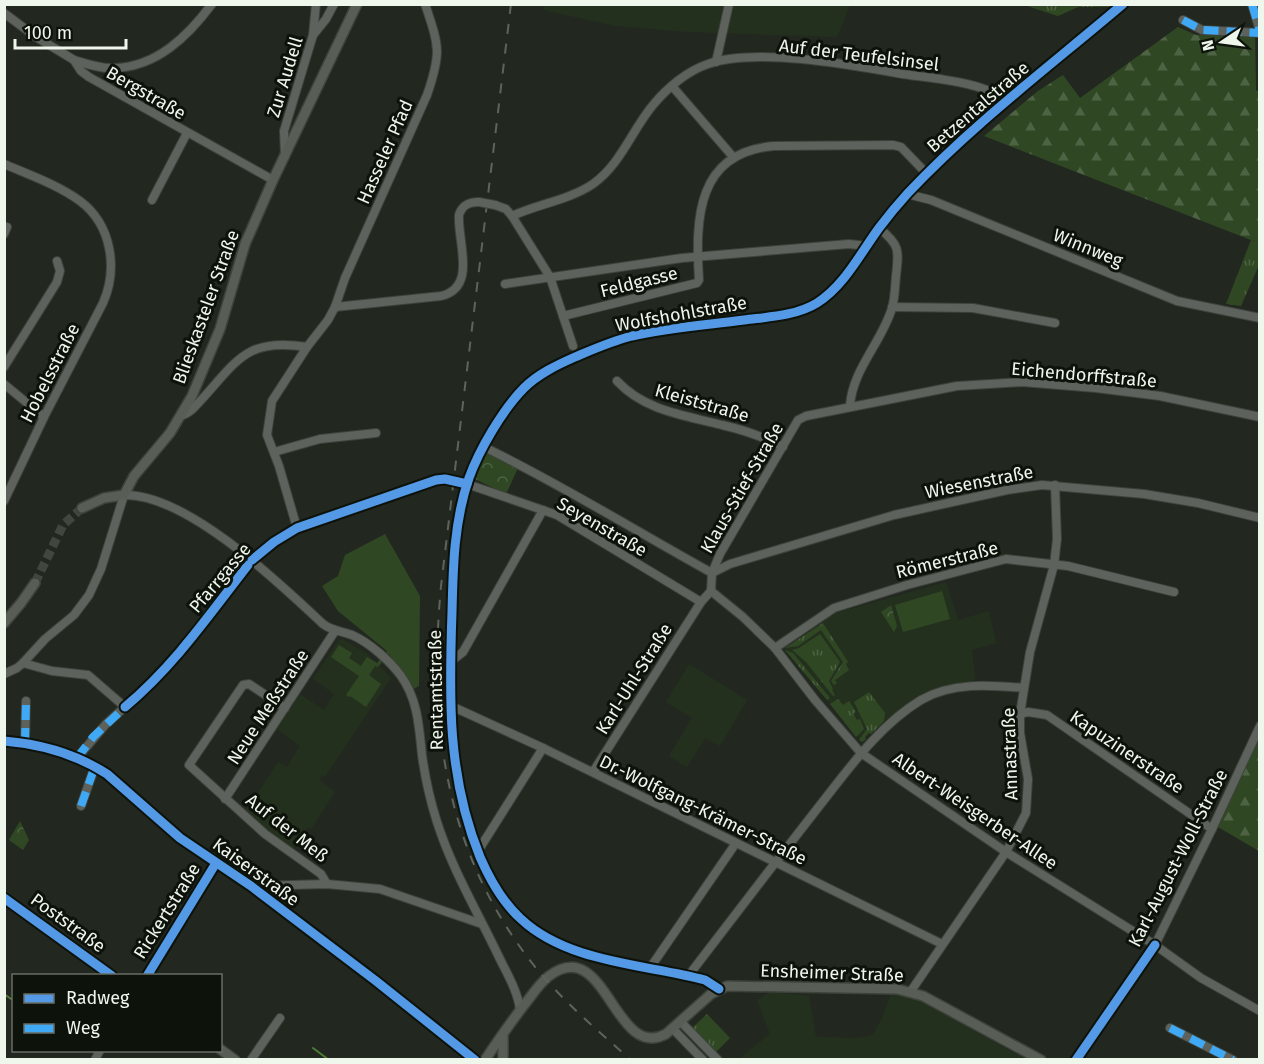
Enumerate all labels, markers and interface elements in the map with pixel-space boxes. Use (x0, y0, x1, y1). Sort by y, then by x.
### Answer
scale bar (15, 12, 126, 50)
north arrow (1192, 12, 1252, 72)
text: 100 m (24, 22, 72, 44)
street label: Zur Audell (262, 34, 308, 120)
street label: Auf der Teufelsinsel (778, 34, 940, 76)
text: N (1197, 38, 1218, 53)
street label: Betzentalstraße (922, 57, 1034, 157)
street label: Bergstraße (102, 61, 190, 125)
street label: Hasseler Pfad (352, 97, 418, 207)
street label: Winnweg (1050, 224, 1127, 272)
street label: Blieskasteler Straße (168, 227, 244, 387)
street label: Feldgasse (598, 262, 680, 302)
street label: Wolfshohlstraße (614, 292, 748, 336)
street label: Hobelsstraße (16, 320, 84, 426)
street label: Eichendorffstraße (1010, 358, 1158, 392)
street label: Kleiststraße (652, 379, 752, 427)
street label: Klaus-Stief-Straße (696, 419, 788, 557)
street label: Wiesenstraße (923, 461, 1035, 503)
street label: Seyenstraße (553, 492, 651, 562)
street label: Römerstraße (894, 537, 1000, 583)
street label: Pfarrgasse (184, 539, 256, 617)
street label: Karl-Uhl-Straße (591, 620, 677, 738)
street label: Rentamtstraße (424, 630, 448, 750)
street label: Neue Meßstraße (223, 645, 313, 769)
street label: Kapuzinerstraße (1066, 706, 1188, 798)
street label: Annastraße (997, 707, 1023, 801)
street label: Albert-Weisgerber-Allee (888, 748, 1062, 874)
street label: Dr.-Wolfgang-Krämer-Straße (596, 750, 810, 870)
street label: Karl-August-Woll-Straße (1124, 766, 1232, 950)
street label: Auf der Meß (241, 789, 333, 867)
street label: Kaiserstraße (208, 833, 304, 911)
street label: Rickertstraße (129, 859, 205, 963)
street label: Poststraße (26, 889, 110, 957)
street label: Ensheimer Straße (760, 959, 904, 987)
legend (12, 974, 222, 1052)
text: Radweg (66, 987, 130, 1009)
text: Weg (66, 1017, 100, 1039)

